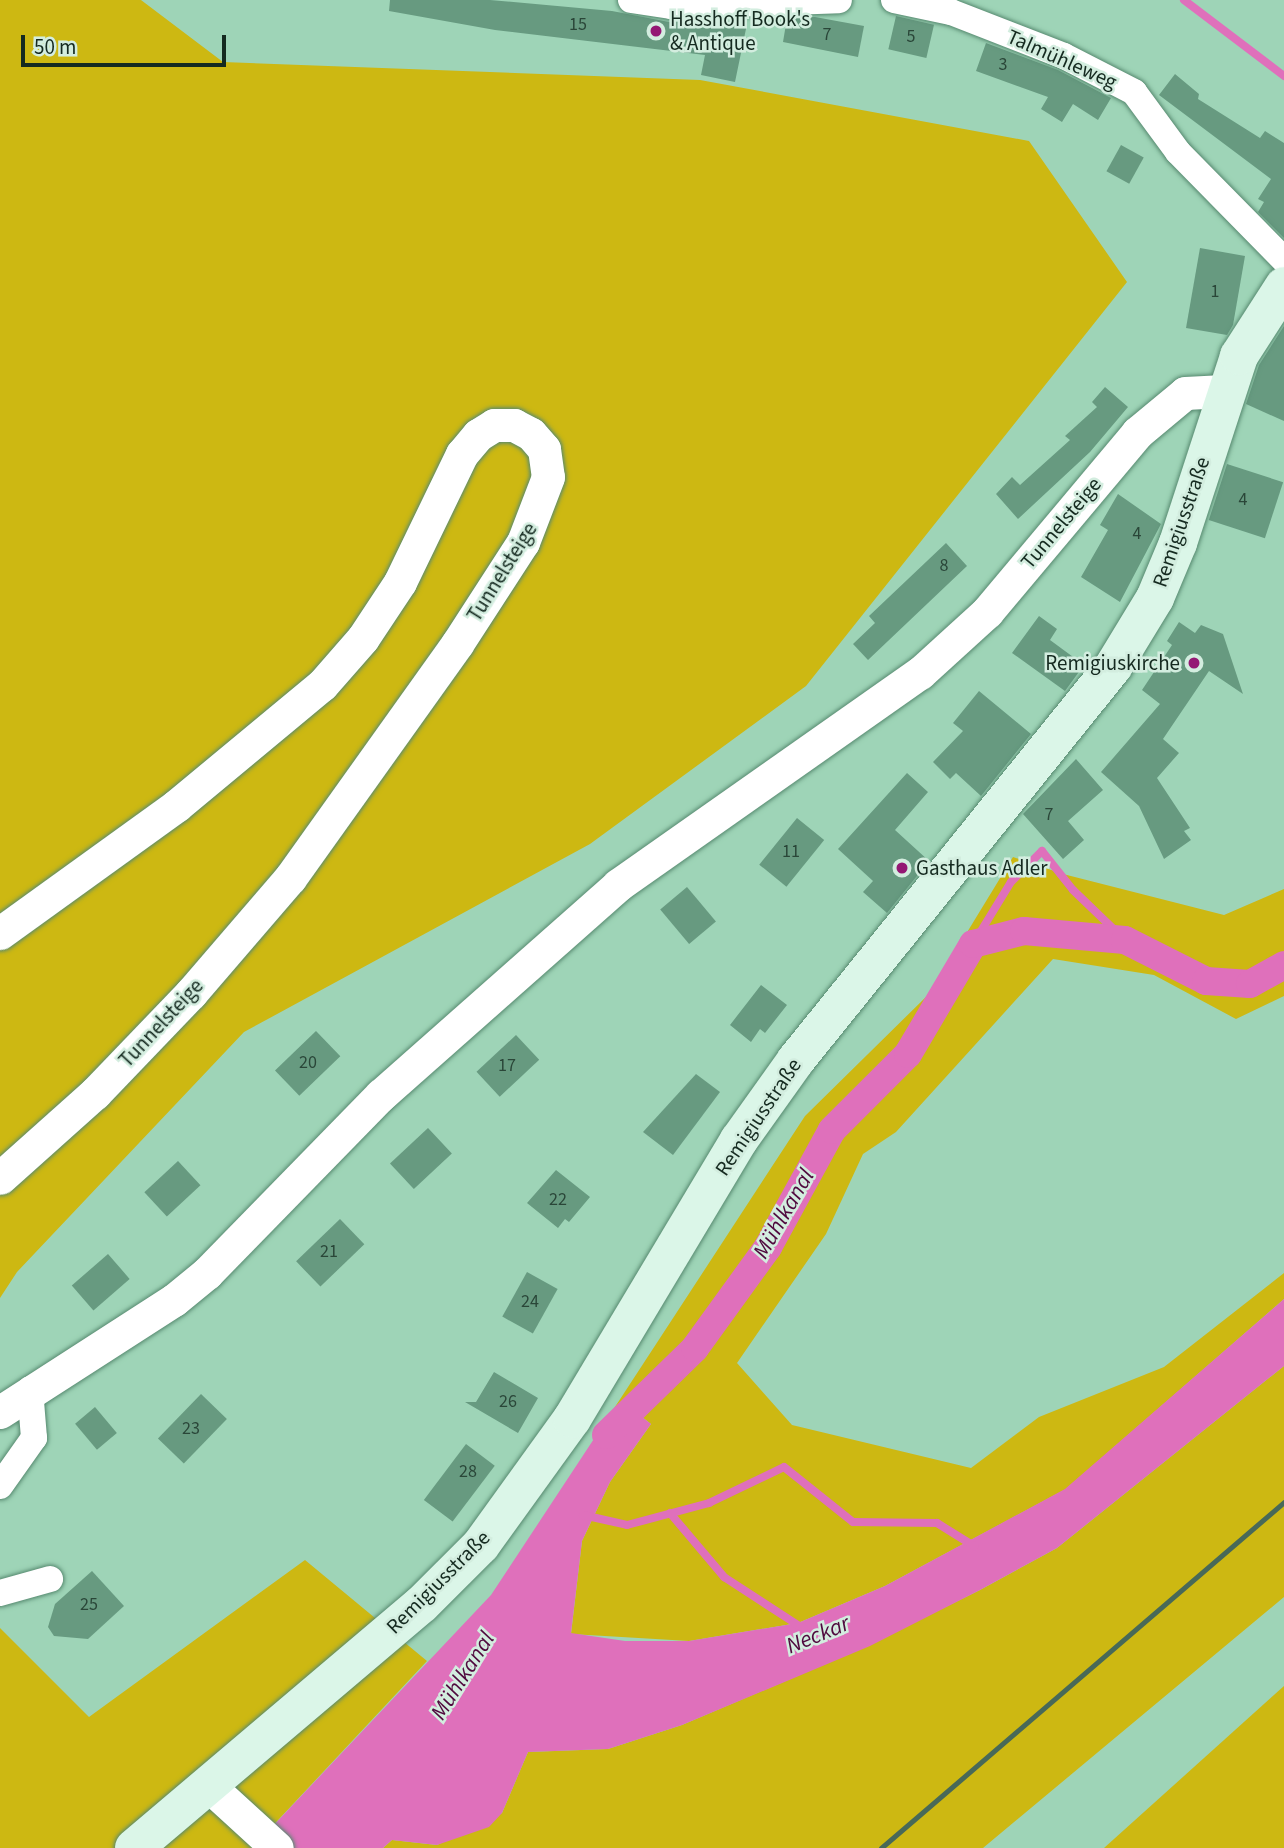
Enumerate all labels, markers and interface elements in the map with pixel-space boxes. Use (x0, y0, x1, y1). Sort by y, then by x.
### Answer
place label: Hasshoff Book's & Antique (670, 6, 810, 56)
house number: 15 (569, 14, 587, 36)
scale bar (24, 21, 229, 65)
marker: Hasshoff Book's & Antique (648, 23, 664, 39)
house number: 7 (823, 24, 831, 46)
street label: Talmühleweg (1003, 24, 1121, 94)
house number: 5 (907, 26, 915, 48)
text: 50 m (34, 32, 76, 62)
house number: 3 (999, 54, 1007, 76)
house number: 1 (1211, 281, 1219, 303)
street label: Remigiusstraße (1147, 454, 1215, 590)
street label: Tunnelsteige (1015, 472, 1107, 574)
house number: 4 (1239, 489, 1247, 511)
street label: Tunnelsteige (462, 518, 542, 626)
house number: 4 (1133, 523, 1141, 545)
house number: 8 (940, 555, 948, 577)
place label: Remigiuskirche (1045, 650, 1180, 676)
marker: Remigiuskirche (1186, 655, 1202, 671)
house number: 7 (1045, 804, 1053, 826)
house number: 11 (782, 841, 800, 863)
place label: Gasthaus Adler (916, 855, 1048, 881)
marker: Gasthaus Adler (894, 860, 910, 876)
street label: Tunnelsteige (114, 973, 208, 1073)
house number: 20 (299, 1052, 317, 1074)
street label: Remigiusstraße (710, 1054, 806, 1180)
house number: 17 (498, 1055, 516, 1077)
water label: Mühlkanal (747, 1164, 821, 1264)
house number: 22 (549, 1189, 567, 1211)
house number: 21 (320, 1241, 338, 1263)
house number: 24 (521, 1291, 539, 1313)
house number: 26 (499, 1391, 517, 1413)
house number: 23 (182, 1418, 200, 1440)
house number: 28 (459, 1461, 477, 1483)
street label: Remigiusstraße (381, 1525, 495, 1639)
house number: 25 (80, 1594, 98, 1616)
water label: Neckar (782, 1610, 854, 1660)
water label: Mühlkanal (425, 1627, 501, 1725)

